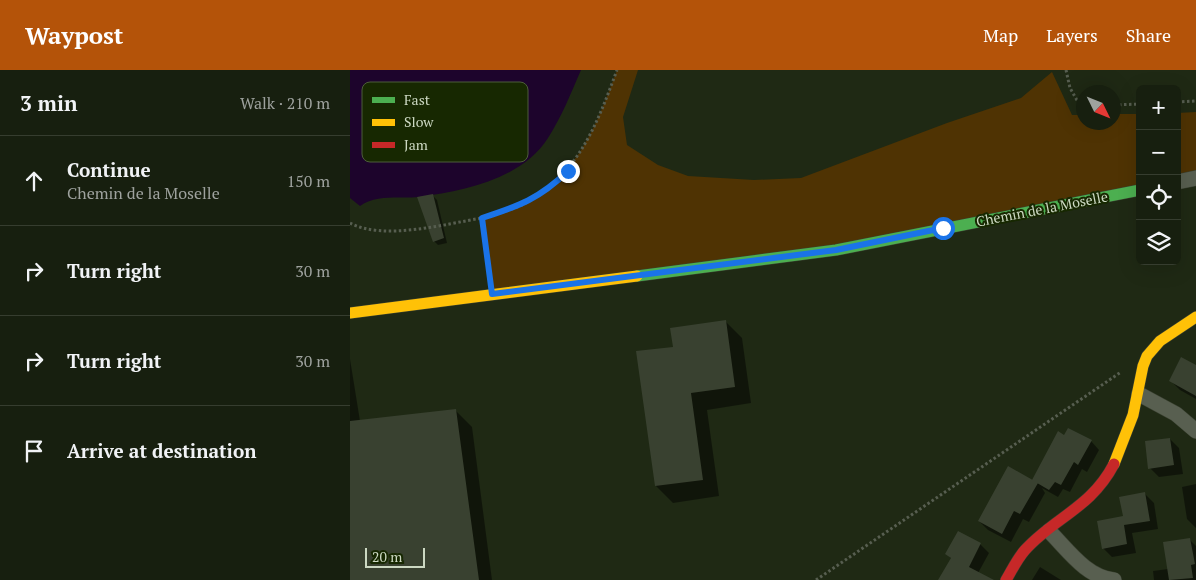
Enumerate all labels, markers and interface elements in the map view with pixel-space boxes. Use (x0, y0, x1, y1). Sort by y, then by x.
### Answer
text: Waypost (25, 19, 123, 51)
text: Map (983, 23, 1018, 47)
text: Layers (1046, 23, 1098, 47)
text: Share (1126, 23, 1171, 47)
legend (362, 82, 528, 162)
north arrow (1076, 85, 1121, 130)
map controls (1136, 85, 1181, 265)
button: + (1136, 85, 1181, 130)
text: 3 min (20, 89, 77, 117)
text: Fast (404, 90, 431, 109)
text: Walk · 210 m (240, 92, 330, 114)
text: Slow (404, 112, 434, 131)
button: − (1136, 130, 1181, 175)
text: Jam (404, 135, 428, 154)
text: Continue (67, 157, 151, 182)
route end (557, 160, 580, 183)
icon: ahead (20, 167, 48, 195)
text: 150 m (287, 170, 330, 192)
button: locate (1136, 175, 1181, 220)
text: Chemin de la Moselle (67, 182, 220, 204)
street label: Chemin de la Moselle (974, 186, 1109, 231)
route start (932, 217, 955, 240)
button: layers (1136, 220, 1181, 265)
icon: right (20, 257, 48, 285)
text: Turn right (67, 258, 161, 283)
text: 30 m (295, 260, 330, 282)
icon: right (20, 347, 48, 375)
text: Turn right (67, 348, 161, 373)
text: 30 m (295, 350, 330, 372)
icon: arrive (20, 437, 48, 465)
text: Arrive at destination (67, 438, 256, 463)
scale bar (365, 545, 425, 568)
text: 20 m (372, 547, 402, 566)

